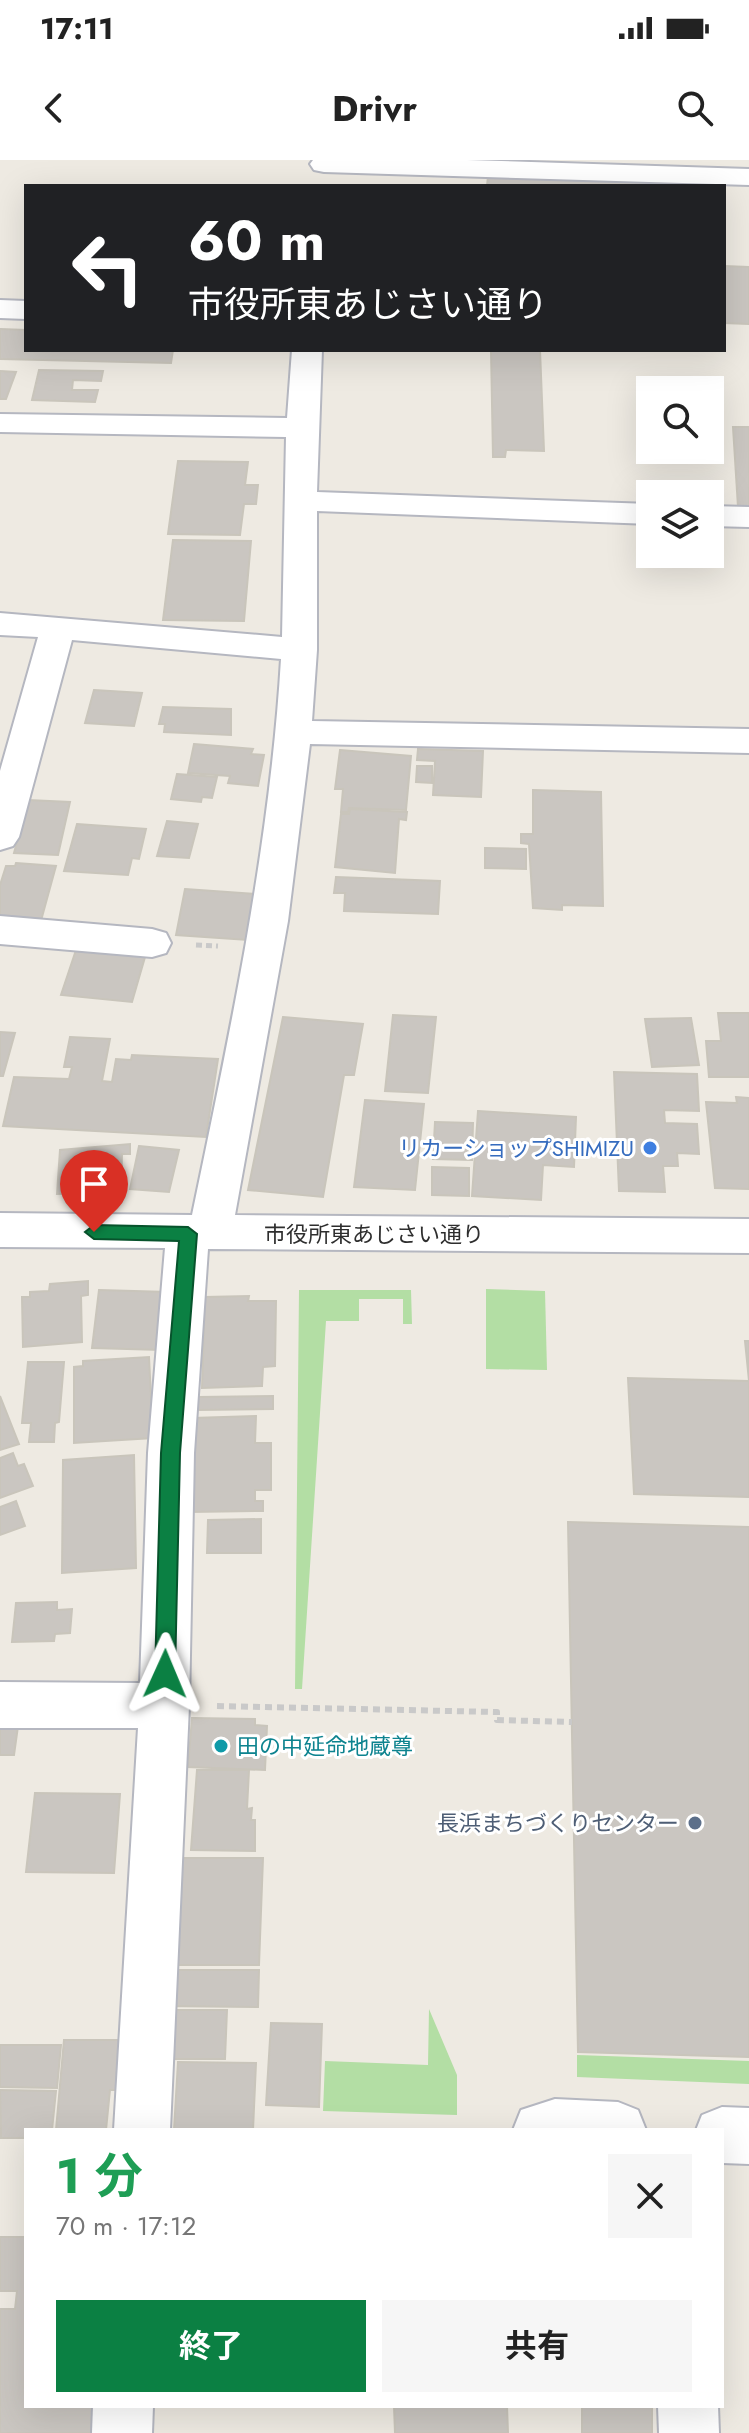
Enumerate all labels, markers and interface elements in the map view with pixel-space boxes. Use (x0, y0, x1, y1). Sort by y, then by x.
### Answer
text: 17:11 (40, 7, 114, 50)
text: Drivr (332, 82, 417, 134)
icon: back (32, 86, 76, 130)
icon: search (673, 86, 717, 130)
text: 60 m (188, 200, 325, 281)
icon: left (56, 216, 160, 320)
text: 市役所東あじさい通り (188, 278, 548, 330)
map controls (636, 376, 724, 568)
button: search (636, 376, 724, 464)
button: layers (636, 480, 724, 568)
place label: リカーショップSHIMIZU (398, 1132, 634, 1164)
marker: リカーショップSHIMIZU (641, 1139, 659, 1157)
pin (60, 1150, 128, 1232)
icon: arrive (72, 1162, 116, 1206)
street label: 市役所東あじさい通り (264, 1218, 484, 1250)
position arrow (123, 1632, 207, 1716)
place label: 田の中延命地蔵尊 (237, 1730, 413, 1762)
marker: 田の中延命地蔵尊 (212, 1737, 230, 1755)
place label: 長浜まちづくりセンター (437, 1807, 679, 1839)
marker: 長浜まちづくりセンター (686, 1814, 704, 1832)
text: 1 分 (56, 2142, 143, 2211)
button: close (608, 2154, 692, 2238)
text: 70 m · 17:12 (56, 2207, 196, 2245)
button: 終了 (56, 2300, 366, 2392)
button: 共有 (382, 2300, 692, 2392)

